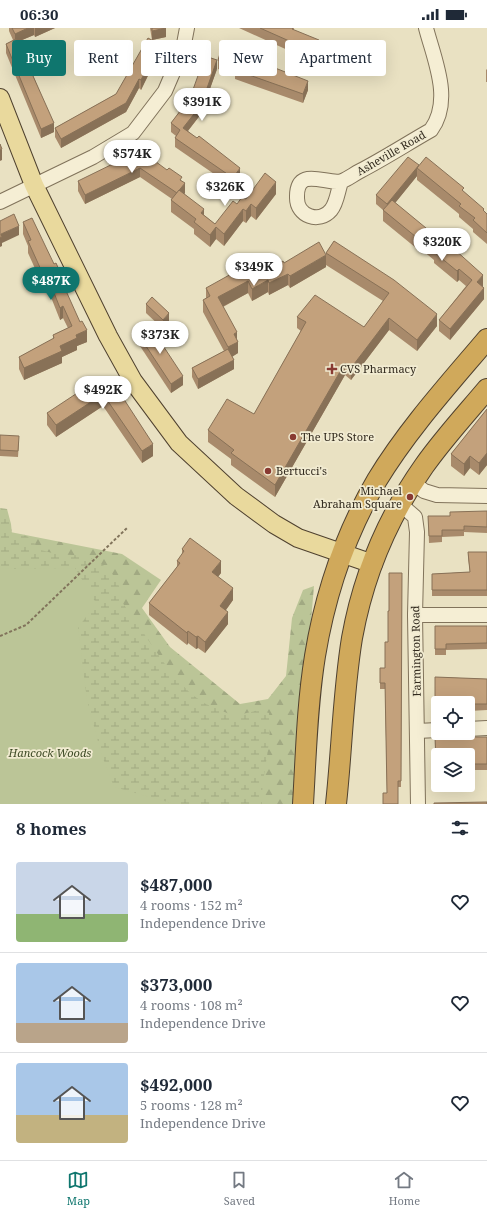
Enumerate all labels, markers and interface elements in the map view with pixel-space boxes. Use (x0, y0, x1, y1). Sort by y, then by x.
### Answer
text: 06:30 (20, 4, 58, 24)
chip: Buy (12, 40, 66, 76)
chip: Rent (74, 40, 133, 76)
chip: Filters (141, 40, 211, 76)
chip: New (219, 40, 277, 76)
chip: Apartment (285, 40, 386, 76)
pin: $391K (174, 88, 230, 122)
text: $391K (183, 92, 221, 110)
street label: Asheville Road (353, 127, 428, 178)
pin: $574K (104, 140, 160, 174)
text: $574K (113, 144, 151, 162)
pin: $326K (197, 173, 253, 207)
text: $326K (206, 177, 244, 195)
pin: $320K (414, 228, 470, 262)
text: $320K (423, 232, 461, 250)
pin: $349K (226, 253, 282, 287)
text: $349K (235, 257, 273, 275)
pin: $487K (23, 267, 79, 301)
text: $487K (32, 271, 70, 289)
pin: $373K (132, 321, 188, 355)
text: $373K (141, 325, 179, 343)
place label: CVS Pharmacy (340, 361, 417, 376)
marker: CVS Pharmacy (327, 364, 337, 374)
pin: $492K (75, 376, 131, 410)
text: $492K (84, 380, 122, 398)
place label: The UPS Store (301, 429, 374, 444)
marker: The UPS Store (288, 432, 298, 442)
place label: Bertucci's (276, 463, 327, 478)
marker: Bertucci's (263, 466, 273, 476)
place label: Michael Abraham Square (313, 483, 403, 511)
marker: Michael Abraham Square (405, 492, 415, 502)
street label: Farmington Road (407, 605, 424, 697)
map controls (431, 696, 475, 792)
button: locate (431, 696, 475, 740)
park label: Hancock Woods (8, 745, 91, 760)
button: layers (431, 748, 475, 792)
text: 8 homes (16, 817, 86, 840)
icon: filters (449, 817, 471, 839)
text: $487,000 (140, 873, 212, 896)
icon: home (48, 878, 96, 926)
icon: heart (449, 891, 471, 913)
text: 4 rooms · 152 m² (140, 896, 243, 914)
text: Independence Drive (140, 914, 266, 932)
text: $373,000 (140, 973, 212, 996)
icon: home (48, 979, 96, 1027)
icon: heart (449, 992, 471, 1014)
text: 4 rooms · 108 m² (140, 996, 243, 1014)
text: Independence Drive (140, 1014, 266, 1032)
text: $492,000 (140, 1073, 212, 1096)
icon: home (48, 1079, 96, 1127)
icon: heart (449, 1092, 471, 1114)
text: 5 rooms · 128 m² (140, 1096, 243, 1114)
text: Independence Drive (140, 1114, 266, 1132)
tab: Map (67, 1169, 90, 1208)
tab: Saved (224, 1169, 255, 1208)
tab: Home (389, 1169, 420, 1208)

